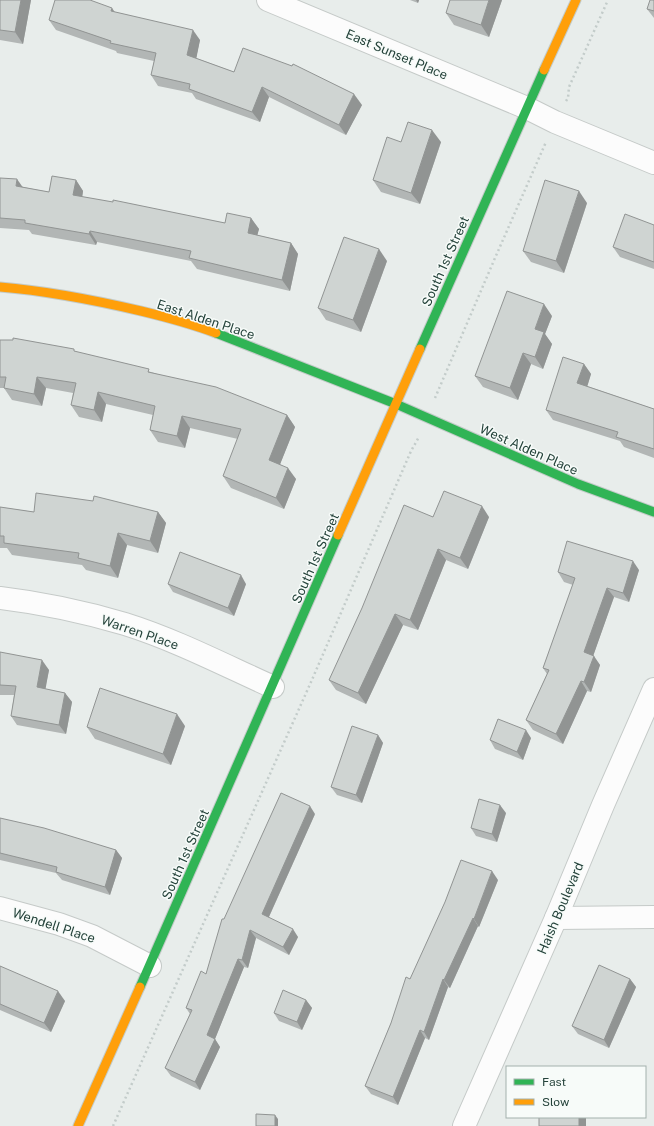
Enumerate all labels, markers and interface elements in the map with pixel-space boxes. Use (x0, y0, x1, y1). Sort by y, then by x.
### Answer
street label: East Sunset Place (344, 26, 450, 83)
street label: South 1st Street (419, 214, 472, 309)
street label: East Alden Place (155, 297, 257, 342)
street label: West Alden Place (477, 421, 580, 478)
street label: South 1st Street (289, 511, 342, 606)
street label: Warren Place (99, 612, 180, 653)
street label: South 1st Street (159, 807, 212, 902)
street label: Haish Boulevard (534, 860, 587, 956)
street label: Wendell Place (10, 905, 97, 946)
legend (506, 1066, 646, 1118)
text: Fast (542, 1075, 567, 1089)
text: Slow (542, 1095, 570, 1109)

